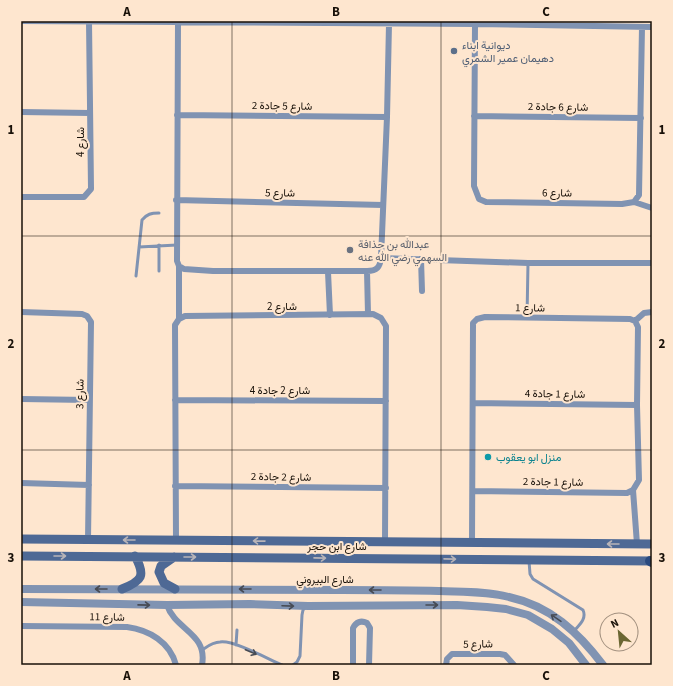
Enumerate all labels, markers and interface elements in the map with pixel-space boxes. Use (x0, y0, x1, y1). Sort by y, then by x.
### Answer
text: A (122, 3, 131, 21)
text: B (332, 3, 340, 21)
text: C (542, 3, 550, 21)
place label: ديوانية ابناء دهيمان عمير الشمري (462, 38, 554, 68)
marker: ديوانية ابناء دهيمان عمير الشمري (449, 46, 459, 56)
street label: شارع 5 جادة 2 (252, 98, 313, 114)
street label: شارع 6 جادة 2 (528, 99, 589, 115)
text: 1 (8, 121, 15, 139)
text: 1 (659, 121, 666, 139)
street label: شارع 4 (73, 127, 88, 157)
street label: شارع 5 (265, 185, 295, 201)
street label: شارع 6 (542, 185, 572, 201)
place label: عبدالله بن حذافة السهمي رضي الله عنه (358, 237, 447, 267)
marker: عبدالله بن حذافة السهمي رضي الله عنه (345, 245, 355, 255)
street label: شارع 2 (267, 299, 297, 314)
street label: شارع 1 (515, 300, 545, 316)
text: 2 (8, 335, 15, 353)
text: 2 (659, 335, 666, 353)
street label: شارع 3 (72, 379, 88, 409)
street label: شارع 2 جادة 4 (250, 383, 310, 398)
street label: شارع 1 جادة 4 (525, 386, 586, 402)
place label: منزل ابو يعقوب (496, 450, 561, 465)
marker: منزل ابو يعقوب (483, 452, 493, 462)
street label: شارع 2 جادة 2 (251, 469, 312, 485)
street label: شارع 1 جادة 2 (523, 474, 584, 490)
one-way arrow (123, 536, 136, 544)
one-way arrow (253, 537, 266, 545)
street label: شارع ابن حجر (306, 539, 367, 554)
one-way arrow (607, 540, 620, 547)
text: 3 (8, 549, 15, 567)
text: 3 (659, 549, 666, 567)
one-way arrow (53, 552, 66, 560)
one-way arrow (183, 553, 196, 561)
one-way arrow (313, 554, 326, 562)
one-way arrow (443, 555, 456, 563)
street label: شارع البيروني (296, 572, 354, 589)
one-way arrow (95, 585, 108, 593)
one-way arrow (239, 585, 252, 593)
one-way arrow (369, 586, 382, 594)
one-way arrow (137, 601, 150, 608)
one-way arrow (425, 601, 438, 609)
one-way arrow (281, 602, 294, 609)
street label: شارع 11 (89, 609, 125, 625)
north arrow (599, 612, 639, 652)
one-way arrow (551, 614, 562, 622)
text: N (608, 615, 621, 632)
street label: شارع 5 (463, 636, 493, 652)
one-way arrow (245, 648, 257, 656)
text: A (122, 667, 131, 685)
text: B (332, 667, 340, 685)
text: C (542, 667, 550, 685)

